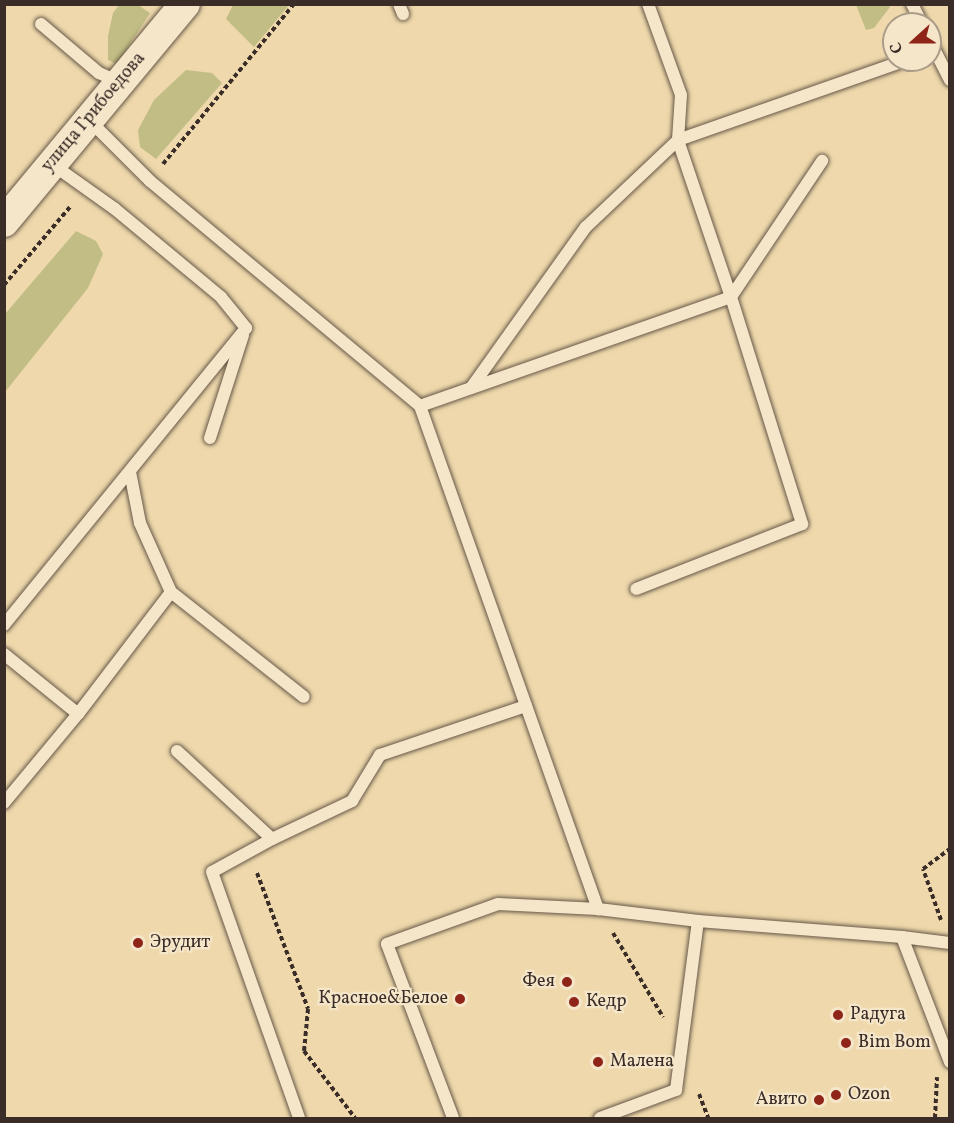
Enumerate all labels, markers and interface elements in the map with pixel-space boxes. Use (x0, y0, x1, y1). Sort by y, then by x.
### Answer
north arrow (882, 12, 942, 72)
text: С (885, 39, 909, 56)
street label: улица Грибоедова (38, 49, 150, 177)
place label: Эрудит (150, 932, 210, 954)
marker: Эрудит (131, 936, 145, 950)
place label: Фея (523, 971, 555, 993)
marker: Фея (560, 975, 574, 989)
place label: Красное&Белое (318, 988, 448, 1010)
place label: Кедр (586, 991, 627, 1013)
marker: Красное&Белое (453, 992, 467, 1006)
marker: Кедр (567, 995, 581, 1009)
place label: Радуга (850, 1004, 906, 1026)
marker: Радуга (831, 1008, 845, 1022)
place label: Bim Bom (858, 1032, 931, 1054)
marker: Bim Bom (839, 1036, 853, 1050)
place label: Малена (610, 1051, 674, 1073)
marker: Малена (591, 1055, 605, 1069)
place label: Ozon (848, 1084, 890, 1106)
marker: Ozon (829, 1088, 843, 1102)
place label: Авито (756, 1089, 807, 1111)
marker: Авито (812, 1093, 826, 1107)

